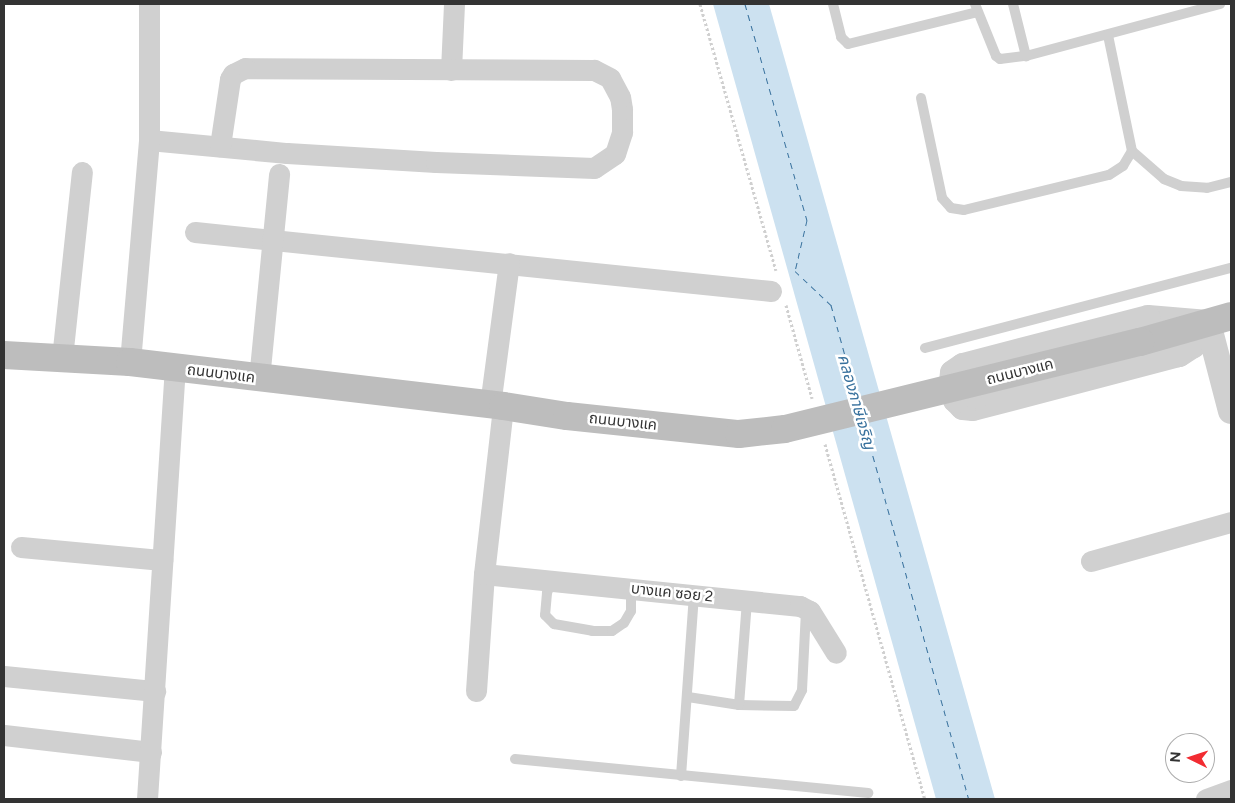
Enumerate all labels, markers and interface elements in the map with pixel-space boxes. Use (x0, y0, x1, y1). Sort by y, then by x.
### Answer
water label: คลองภาษีเจริญ (833, 352, 879, 452)
street label: ถนนบางแค (985, 355, 1055, 389)
street label: ถนนบางแค (186, 361, 256, 387)
street label: ถนนบางแค (588, 409, 658, 435)
street label: บางแค ซอย 2 (630, 580, 714, 606)
north arrow (1165, 733, 1215, 783)
text: N (1167, 751, 1184, 763)

